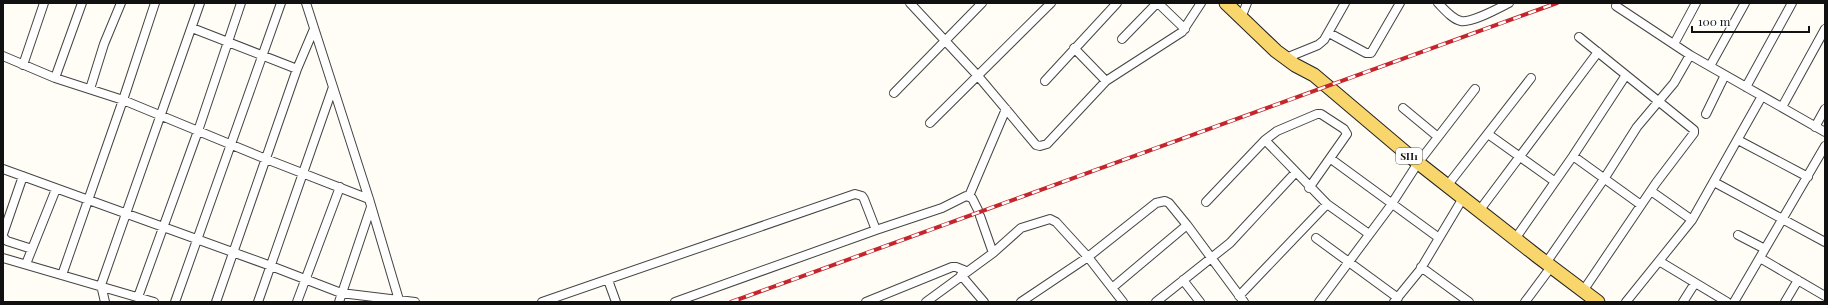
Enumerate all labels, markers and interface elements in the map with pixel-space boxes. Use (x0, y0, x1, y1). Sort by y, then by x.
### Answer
scale bar (1692, 8, 1809, 34)
text: 100 m (1698, 13, 1731, 29)
road number: SH1 (1396, 148, 1422, 164)

